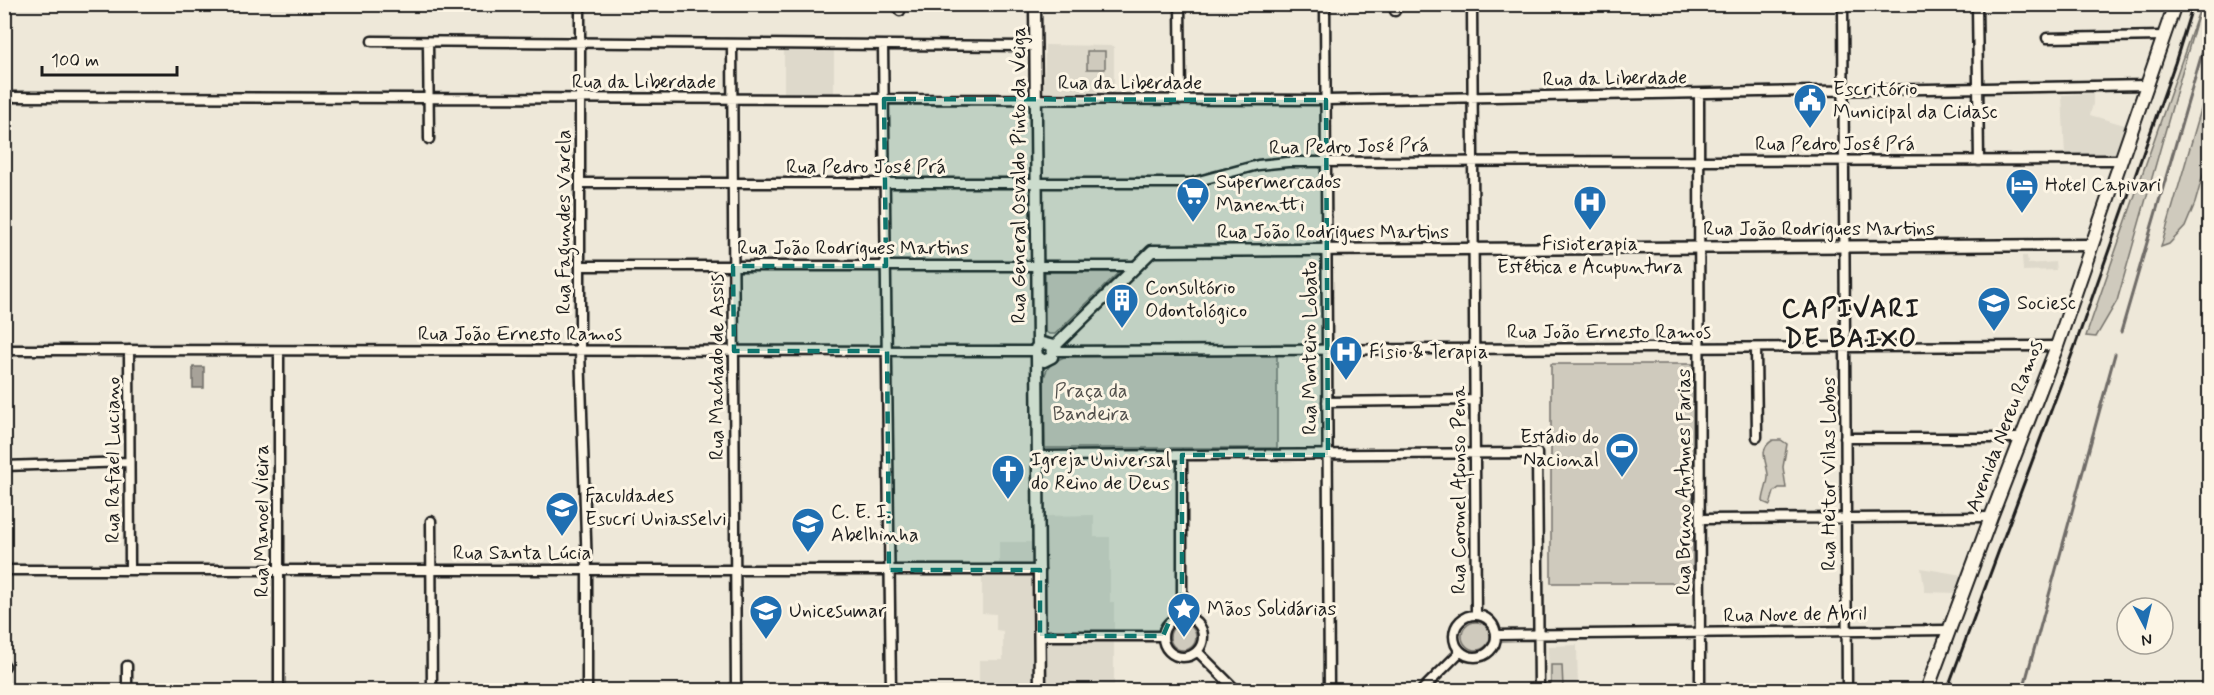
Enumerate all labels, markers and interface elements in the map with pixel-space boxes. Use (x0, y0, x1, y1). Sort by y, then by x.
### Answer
street label: Rua General Osvaldo Pinto da Veiga (1006, 27, 1033, 323)
scale bar (42, 39, 177, 77)
text: 100 m (51, 49, 99, 73)
street label: Rua da Liberdade (1543, 64, 1687, 94)
street label: Rua da Liberdade (572, 69, 716, 96)
street label: Rua da Liberdade (1058, 70, 1202, 97)
place label: Escritório Municipal da Cidasc (1833, 76, 1998, 126)
public building icon: Escritório Municipal da Cidasc (1792, 82, 1828, 129)
street label: Rua Fagundes Varela (551, 130, 580, 314)
street label: Rua Pedro José Prá (1755, 131, 1915, 158)
street label: Rua Pedro José Prá (1269, 132, 1429, 162)
street label: Rua Pedro José Prá (786, 154, 946, 181)
hotel icon: Hotel Capivari (2004, 167, 2040, 214)
place label: Supermercados Manentti (1216, 169, 1341, 219)
place label: Hotel Capivari (2045, 172, 2161, 199)
supermarket icon: Supermercados Manentti (1175, 176, 1211, 223)
hospital icon: Fisioterapia Estética e Acupuntura (1572, 184, 1608, 231)
street label: Rua João Rodrigues Martins (1703, 216, 1935, 243)
street label: Rua João Rodrigues Martins (1217, 219, 1449, 246)
place label: Fisioterapia Estética e Acupuntura (1497, 231, 1683, 281)
street label: Rua João Rodrigues Martins (737, 235, 969, 262)
street label: Rua Monteiro Lobato (1297, 261, 1324, 435)
street label: Rua Machado de Assis (704, 274, 731, 460)
place label: Consultório Odontológico (1145, 275, 1247, 325)
building icon: Consultório Odontológico (1104, 282, 1140, 329)
school or university icon: Sociesc (1976, 285, 2012, 332)
place label: Sociesc (2017, 290, 2076, 317)
district label: CAPIVARI DE BAIXO (1782, 293, 1920, 357)
street label: Rua João Ernesto Ramos (1507, 319, 1711, 346)
street label: Rua João Ernesto Ramos (418, 321, 622, 348)
hospital icon: Físio & Terapia (1328, 334, 1364, 381)
street label: Avenida Nereu Ramos (1960, 336, 2050, 516)
place label: Físio & Terapia (1369, 339, 1488, 366)
street label: Rua Bruno Antunes Farias (1671, 369, 1698, 595)
street label: Rua Rafael Luciano (100, 377, 127, 543)
street label: Rua Heitor Vilas Lobos (1816, 377, 1843, 571)
park label: Praça da Bandeira (1052, 378, 1130, 428)
street label: Rua Coronel Afonso Pena (1446, 385, 1475, 594)
place label: Estádio do Nacional (1520, 424, 1599, 474)
sports icon: Estádio do Nacional (1604, 431, 1640, 478)
street label: Rua Manoel Vieira (249, 445, 276, 598)
place label: Igreja Universal do Reino de Deus (1031, 447, 1171, 497)
church icon: Igreja Universal do Reino de Deus (990, 453, 1026, 500)
place label: Faculdades Esucri Uniasselvi (585, 483, 727, 533)
school or university icon: Faculdades Esucri Uniasselvi (544, 490, 580, 537)
place label: C. E. I. Abelhinha (831, 499, 919, 549)
school or university icon: C. E. I. Abelhinha (790, 506, 826, 553)
street label: Rua Santa Lúcia (453, 540, 591, 567)
place icon: Mãos Solidárias (1166, 591, 1202, 638)
school or university icon: Unicesumar (748, 593, 784, 640)
place label: Mãos Solidárias (1207, 596, 1336, 623)
north arrow (2115, 596, 2175, 656)
place label: Unicesumar (789, 598, 887, 625)
street label: Rua Nove de Abril (1723, 600, 1867, 630)
text: N (2140, 628, 2153, 650)

